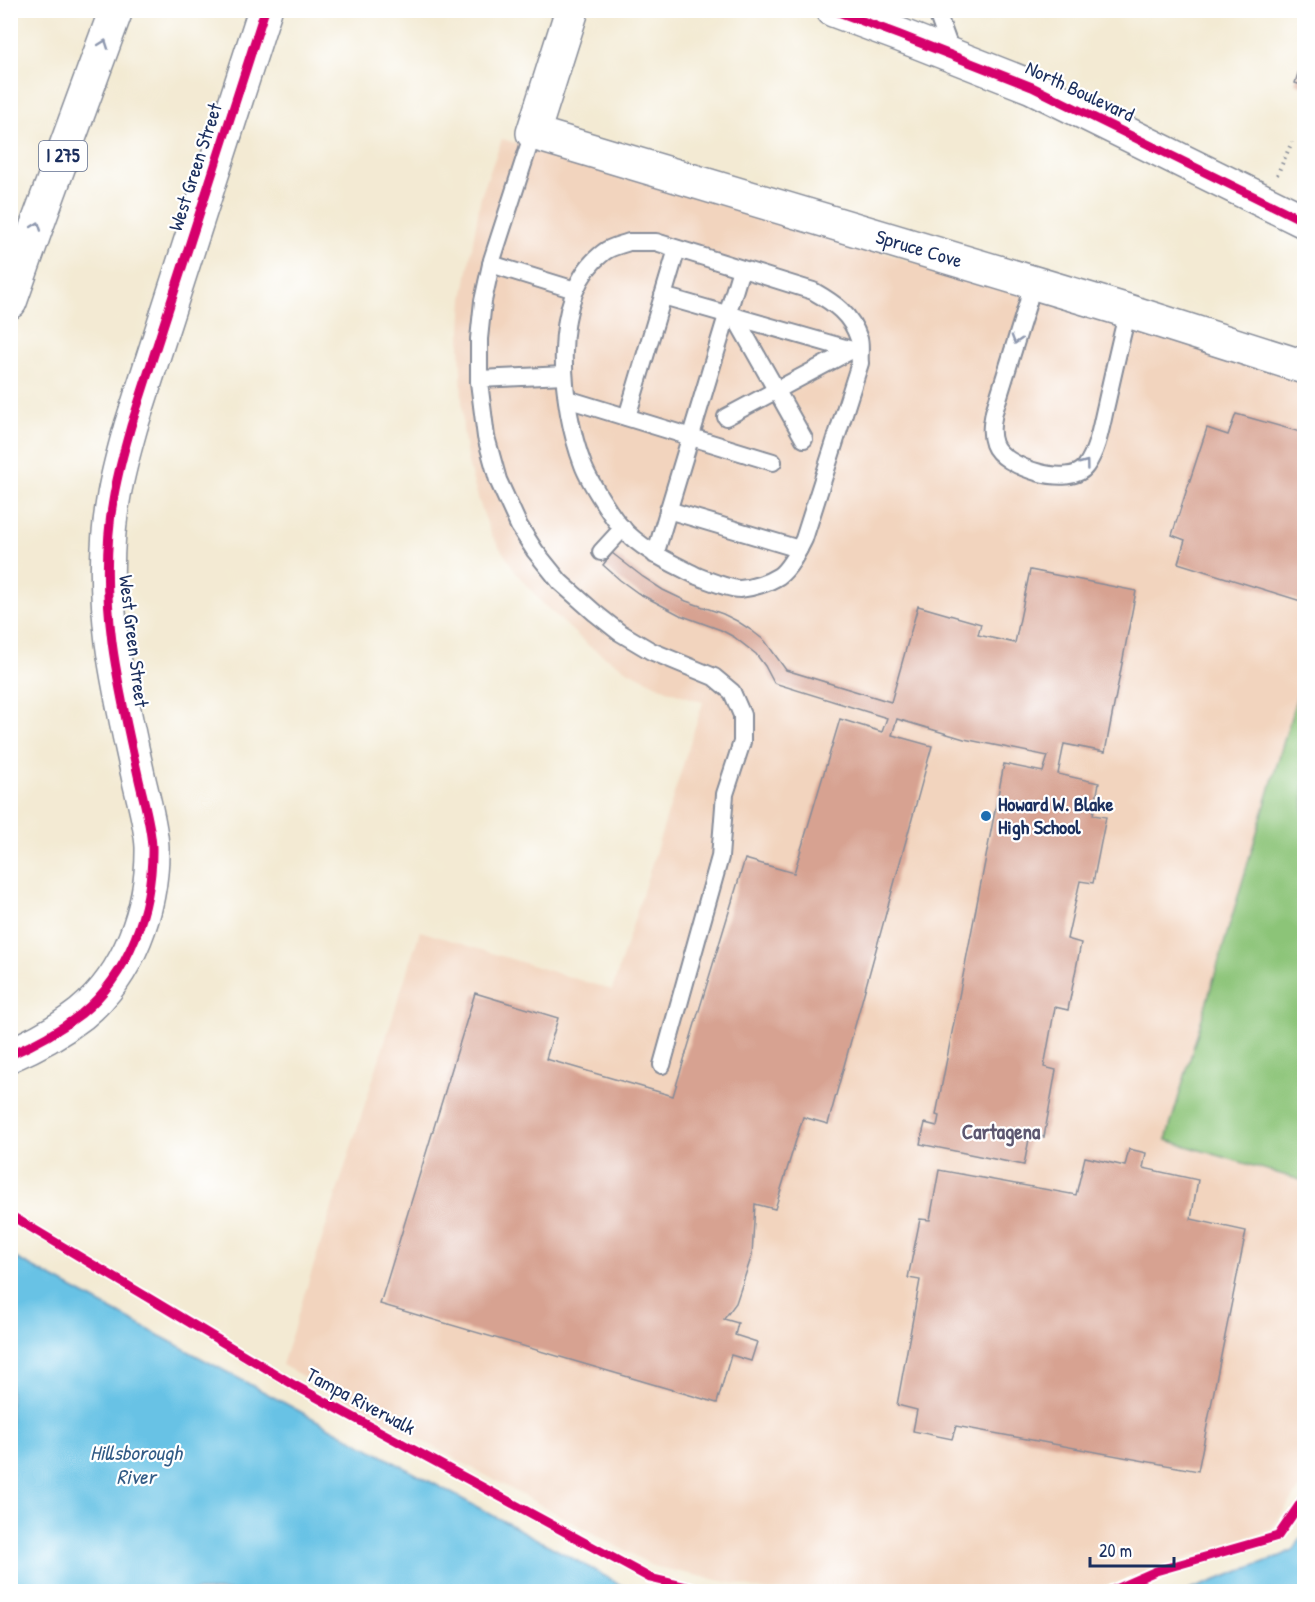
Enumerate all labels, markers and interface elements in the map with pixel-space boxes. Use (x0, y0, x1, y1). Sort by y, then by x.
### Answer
one-way arrow (97, 39, 110, 49)
street label: North Boulevard (1021, 54, 1139, 128)
street label: West Green Street (161, 98, 228, 234)
road number: I 275 (39, 141, 87, 171)
one-way arrow (29, 222, 42, 232)
street label: Spruce Cove (873, 222, 966, 274)
one-way arrow (1011, 334, 1023, 345)
one-way arrow (1078, 460, 1089, 471)
street label: West Green Street (113, 573, 156, 710)
place label: Howard W. Blake High School (998, 790, 1113, 841)
marker: Howard W. Blake High School (979, 809, 993, 823)
district label: Cartagena (962, 1117, 1041, 1147)
street label: Tampa Riverwalk (302, 1361, 420, 1441)
water label: Hillsborough River (90, 1438, 183, 1491)
scale bar (1090, 1530, 1174, 1568)
text: 20 m (1099, 1538, 1132, 1563)

